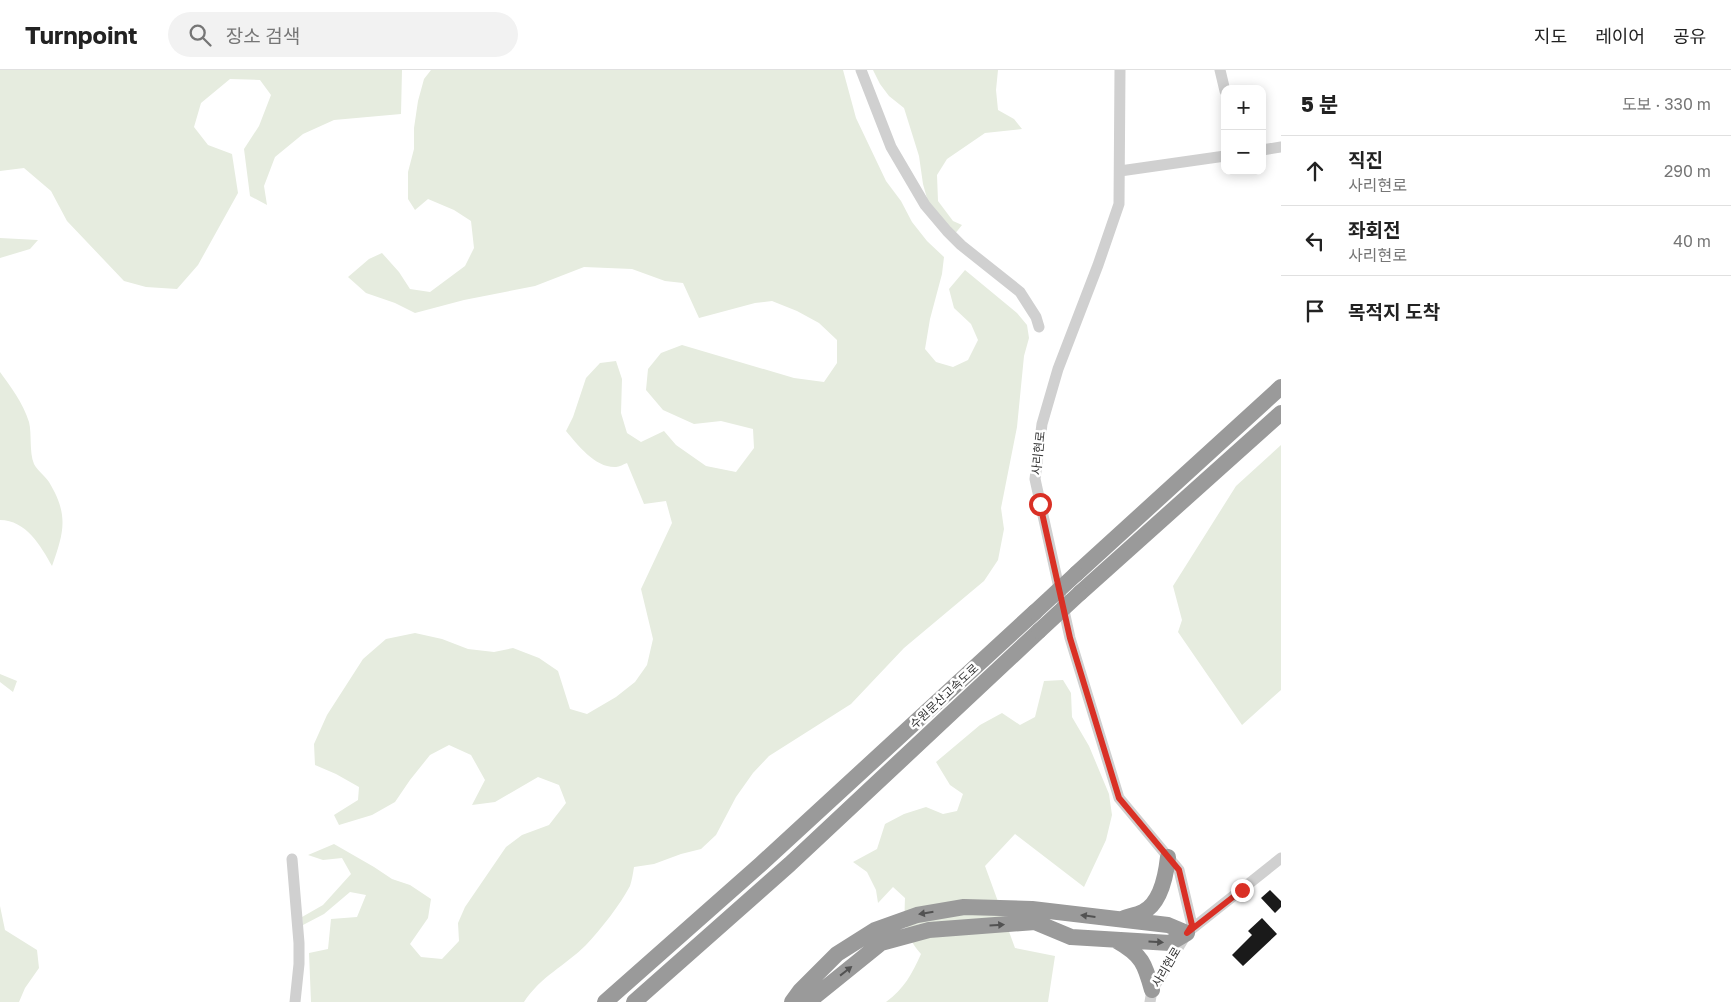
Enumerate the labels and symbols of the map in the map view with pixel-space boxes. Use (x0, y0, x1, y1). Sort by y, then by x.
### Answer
street label: 사리현로 (1028, 430, 1048, 476)
route start (1029, 493, 1052, 516)
street label: 수원문산고속도로 (907, 660, 981, 732)
route end (1231, 879, 1254, 902)
one-way arrow (918, 910, 934, 918)
one-way arrow (1080, 912, 1096, 920)
one-way arrow (989, 921, 1005, 929)
one-way arrow (1148, 939, 1164, 947)
street label: 사리현로 (1148, 944, 1184, 990)
one-way arrow (839, 966, 852, 977)

